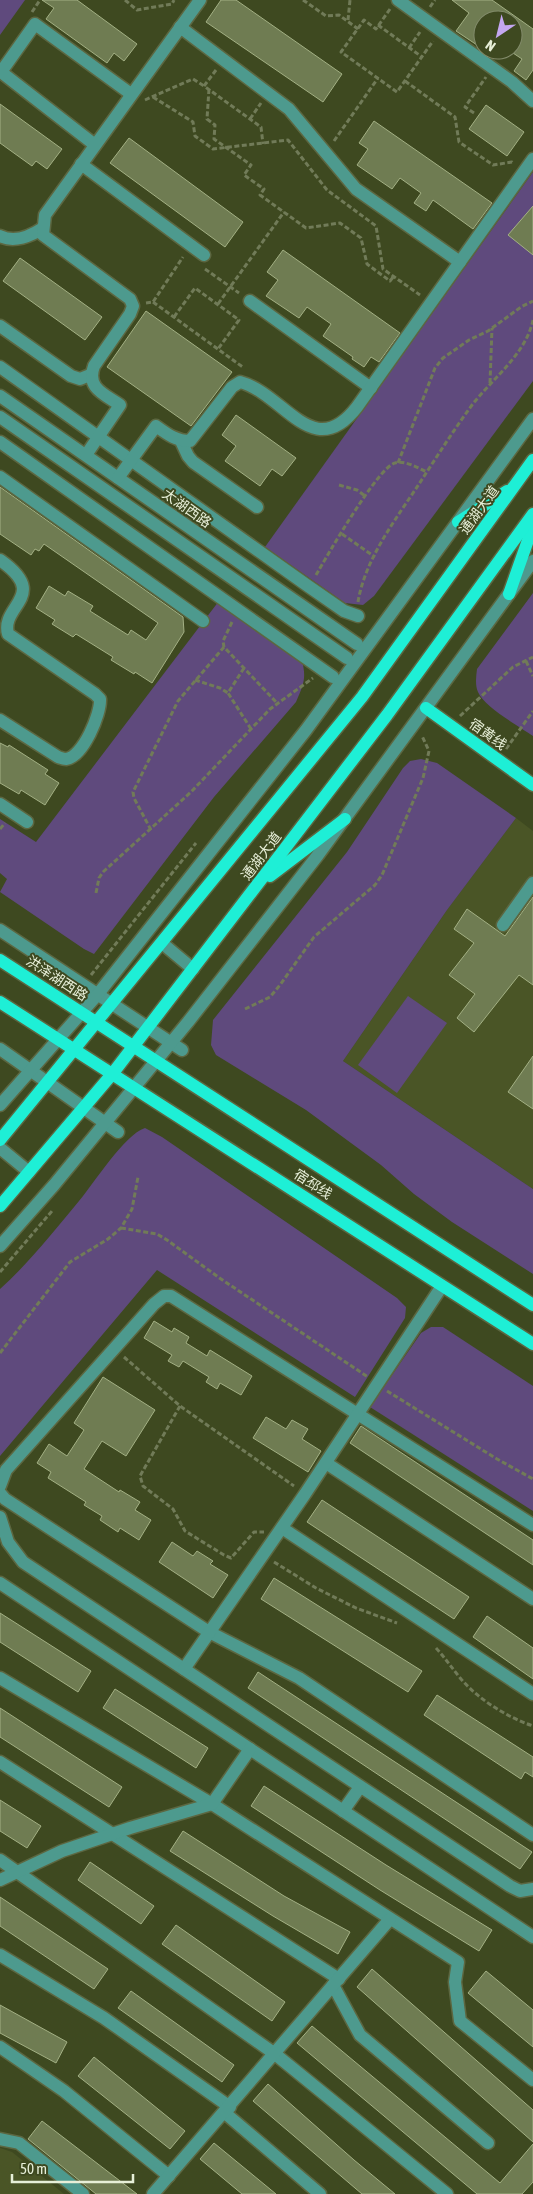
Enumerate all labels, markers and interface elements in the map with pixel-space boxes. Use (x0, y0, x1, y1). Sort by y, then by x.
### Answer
north arrow (473, 10, 523, 60)
text: N (483, 37, 499, 55)
street label: 通湖大道 (456, 483, 502, 537)
street label: 太湖西路 (159, 485, 215, 531)
street label: 宿黄线 (466, 715, 510, 753)
street label: 通湖大道 (238, 829, 284, 883)
street label: 洪泽湖西路 (23, 952, 91, 1004)
street label: 宿邳线 (291, 1166, 335, 1202)
scale bar (12, 2152, 134, 2184)
text: 50 m (20, 2160, 47, 2177)

